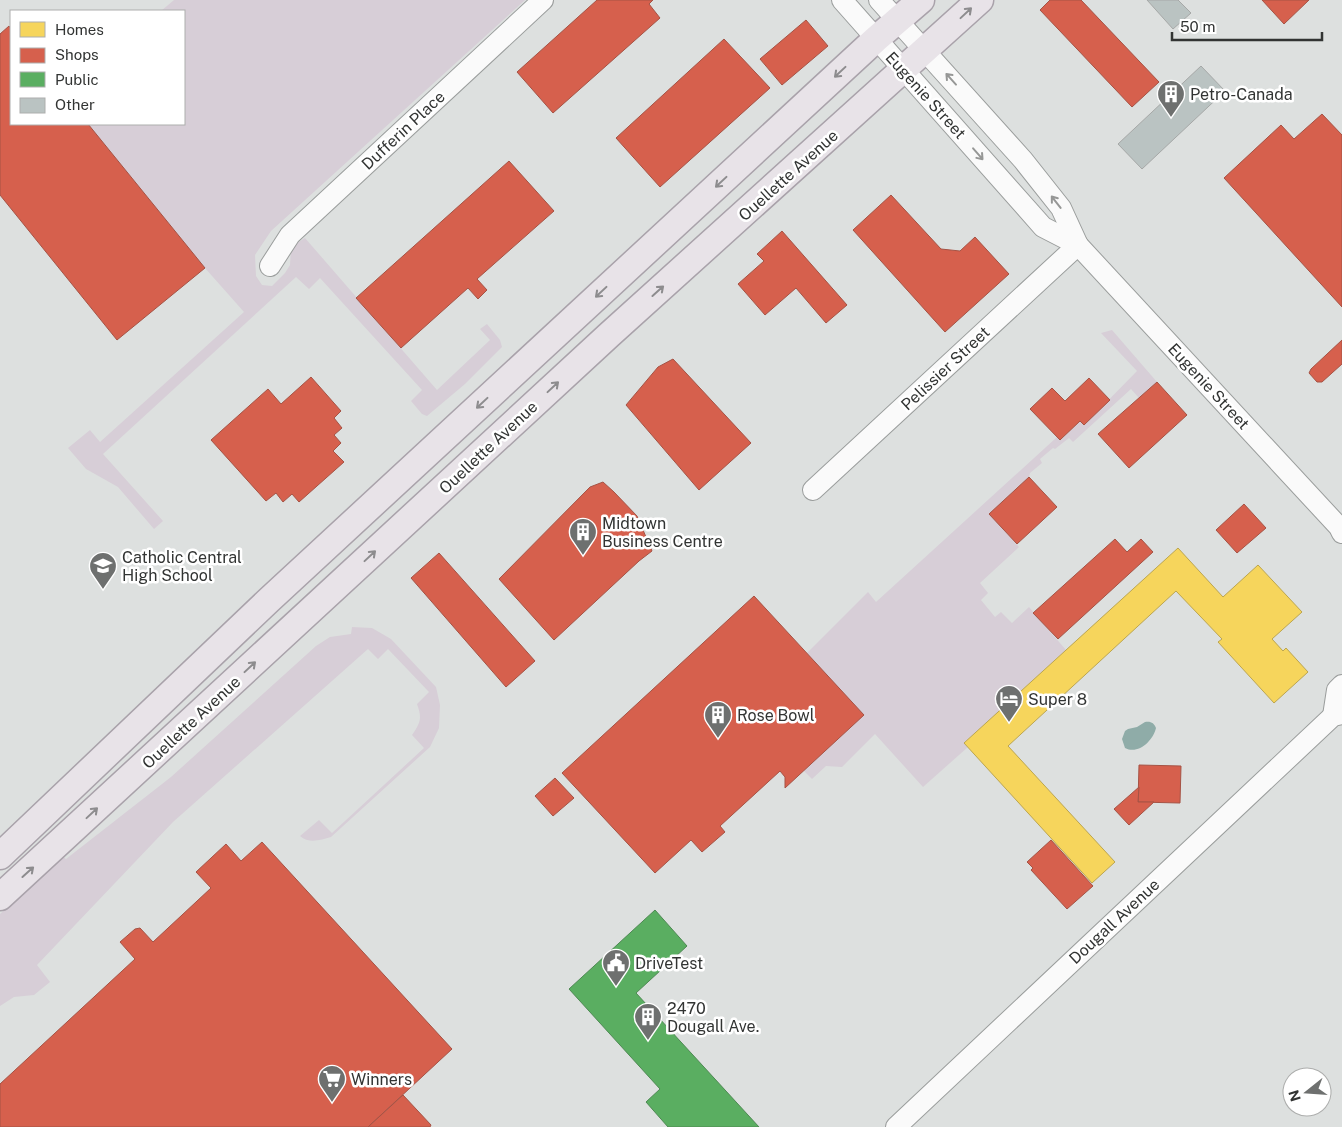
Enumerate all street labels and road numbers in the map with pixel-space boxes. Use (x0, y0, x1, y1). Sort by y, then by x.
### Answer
street label: Eugenie Street (882, 48, 970, 143)
street label: Dufferin Place (358, 87, 449, 174)
street label: Ouellette Avenue (735, 126, 842, 225)
street label: Pelissier Street (897, 323, 993, 414)
street label: Eugenie Street (1164, 339, 1253, 433)
street label: Ouellette Avenue (435, 397, 541, 498)
street label: Ouellette Avenue (138, 672, 244, 773)
street label: Dougall Avenue (1065, 875, 1163, 968)

